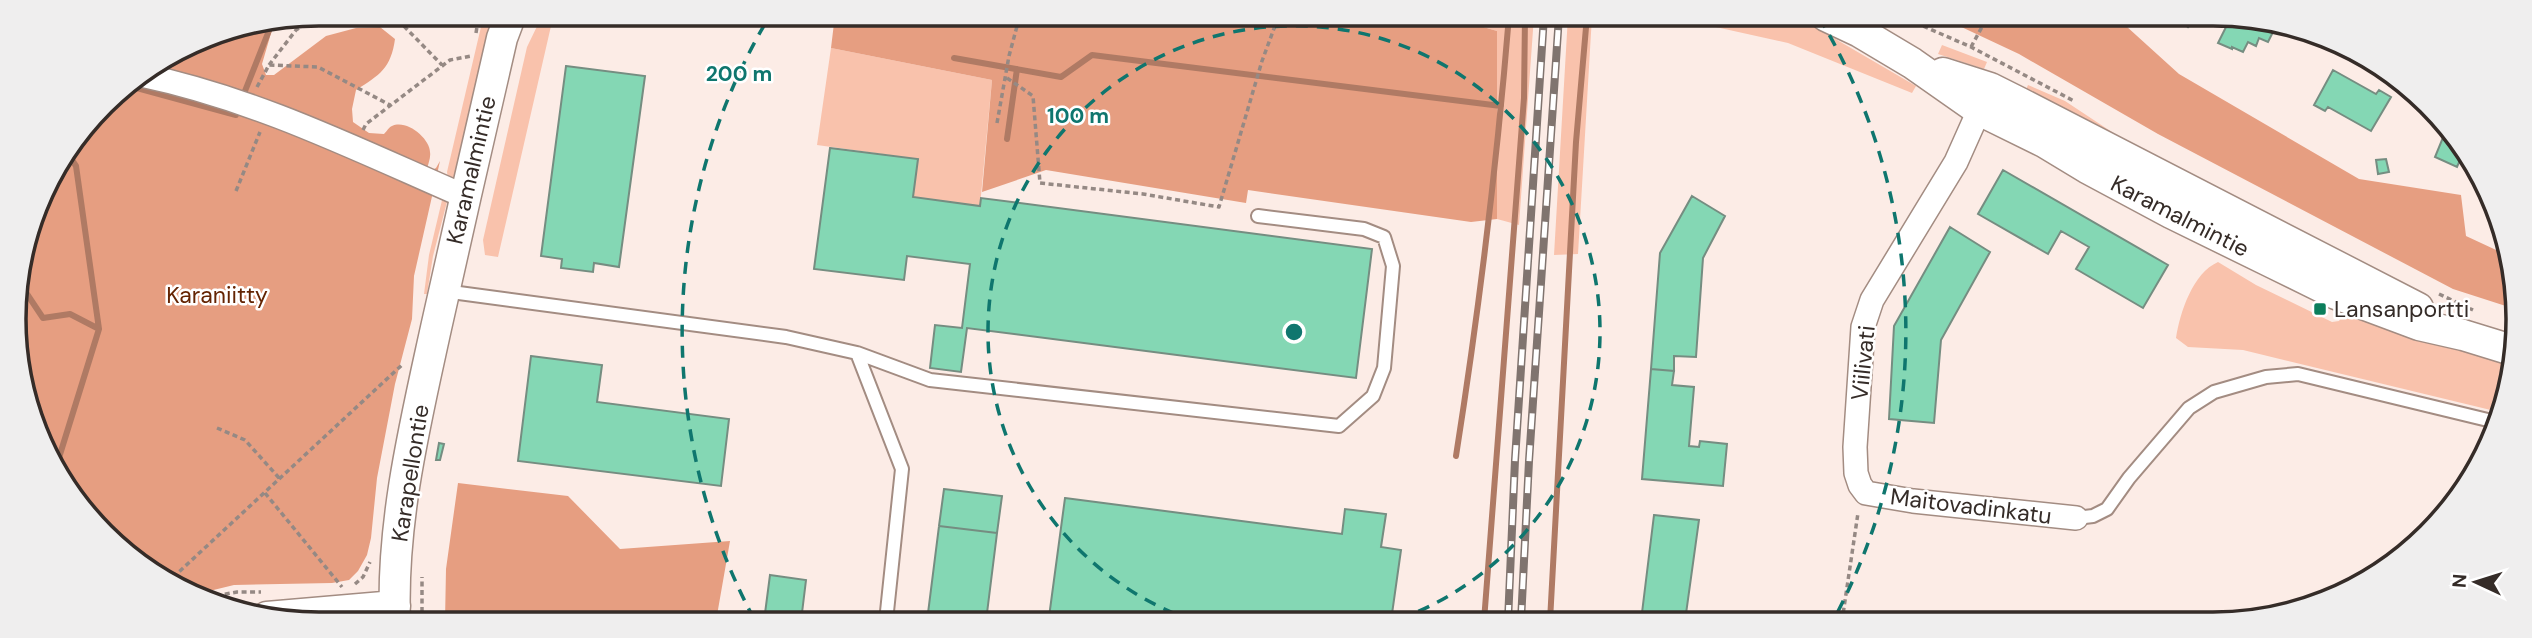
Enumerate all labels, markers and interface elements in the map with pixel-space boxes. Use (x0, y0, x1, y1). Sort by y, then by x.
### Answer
text: 200 m (706, 60, 772, 88)
street label: Karamalmintie (439, 93, 503, 247)
text: 100 m (1047, 102, 1109, 130)
street label: Karamalmintie (2106, 168, 2254, 264)
park label: Karaniitty (166, 280, 268, 310)
place label: Lansanportti (2334, 294, 2469, 324)
marker: Lansanportti (2312, 301, 2328, 317)
centre of rings (1282, 320, 1306, 344)
street label: Viilivati (1844, 324, 1882, 402)
street label: Karapellontie (384, 402, 436, 544)
street label: Maitovadinkatu (1889, 481, 2053, 531)
north arrow (2441, 547, 2511, 617)
text: N (2447, 573, 2472, 589)

